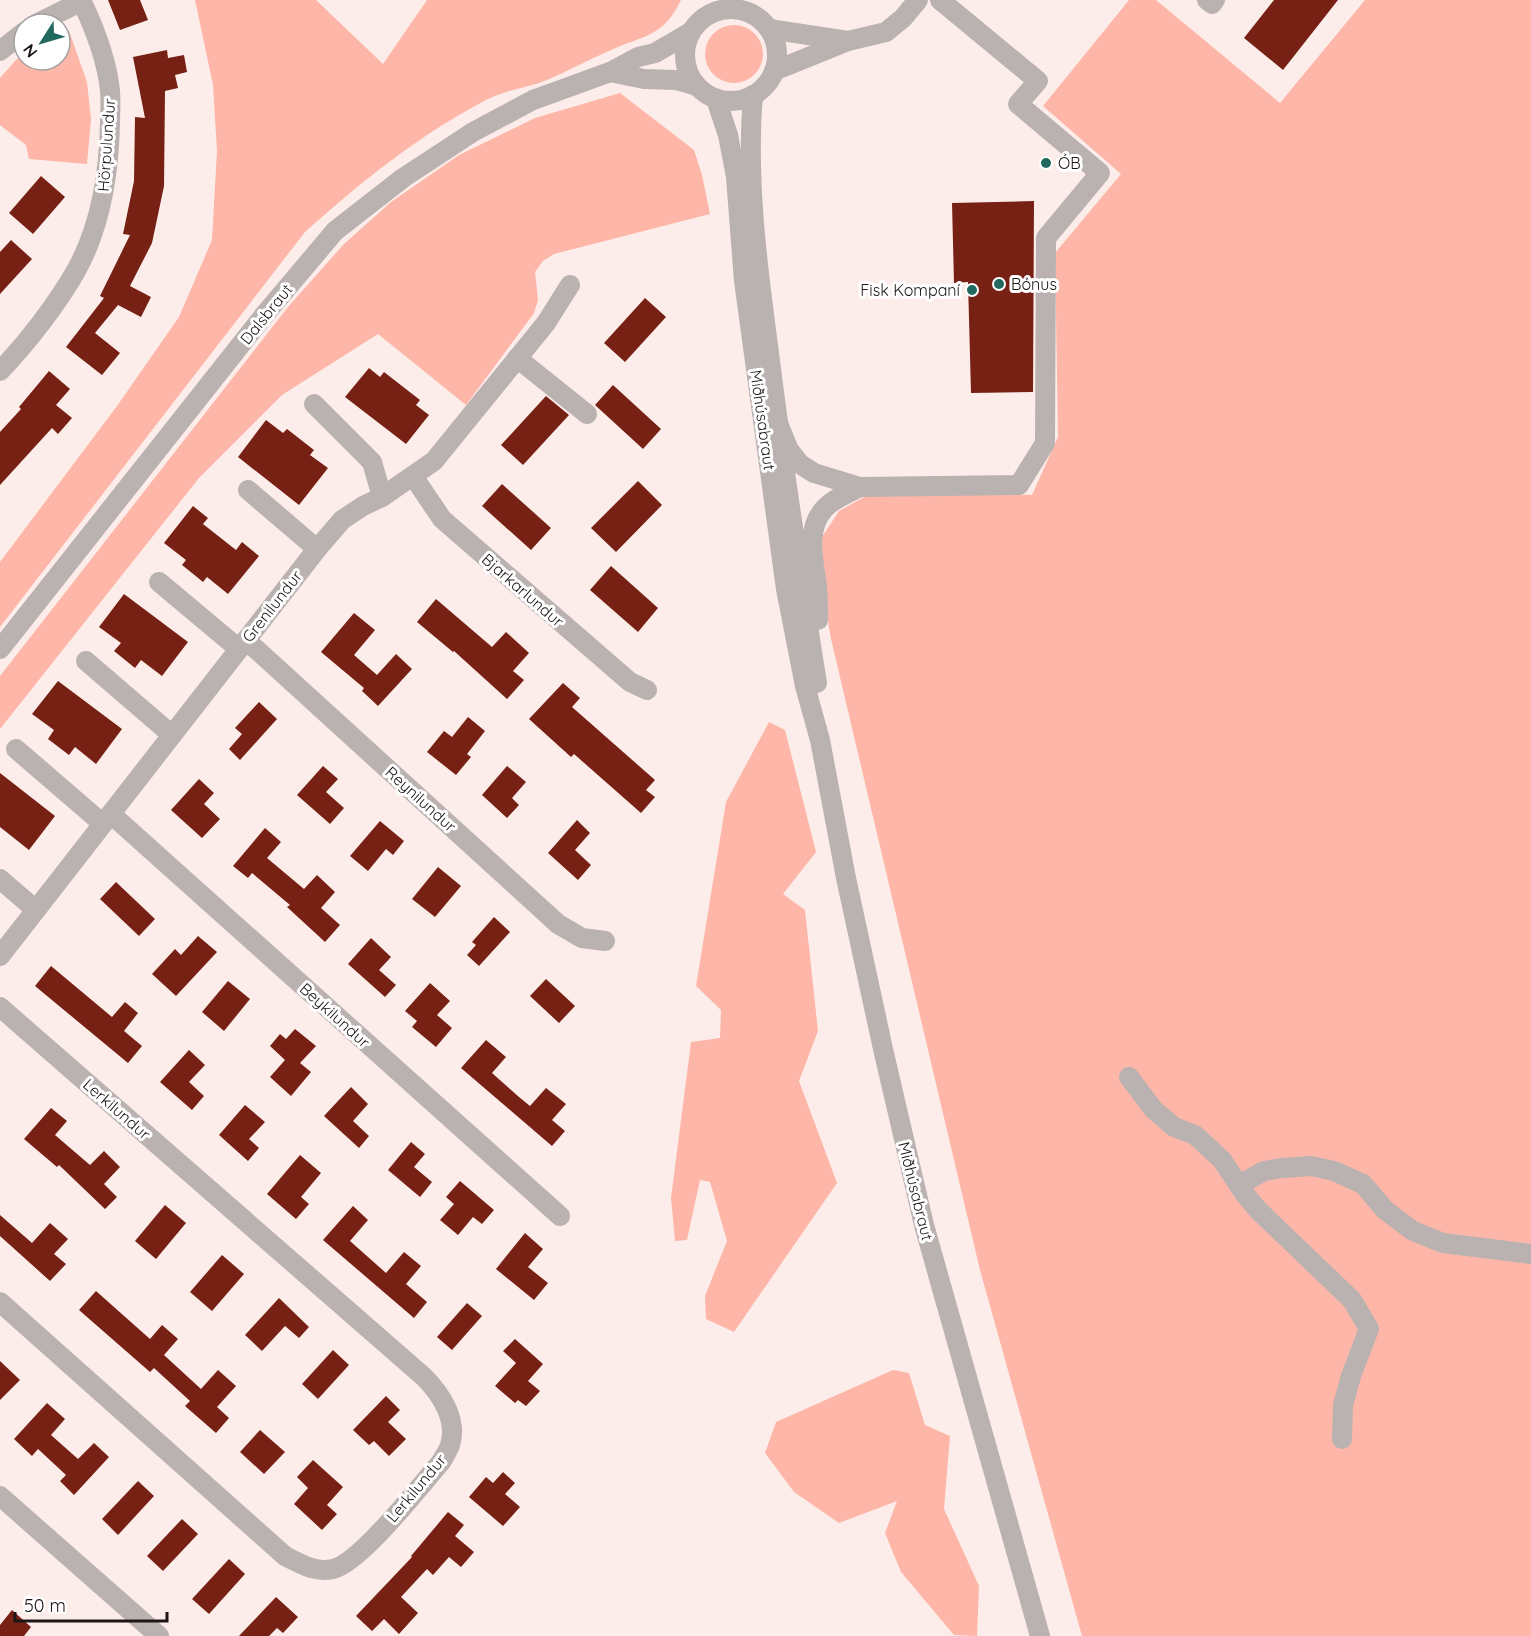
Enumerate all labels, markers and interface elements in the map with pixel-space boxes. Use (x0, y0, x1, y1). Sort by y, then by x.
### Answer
north arrow (12, 12, 72, 72)
text: N (18, 40, 42, 62)
street label: Hörpulundur (93, 98, 119, 192)
place label: ÓB (1058, 153, 1081, 173)
marker: ÓB (1039, 156, 1053, 170)
place label: Bónus (1011, 274, 1057, 294)
marker: Bónus (992, 277, 1006, 291)
street label: Dalsbraut (236, 280, 296, 348)
place label: Fisk Kompaní (860, 280, 961, 300)
marker: Fisk Kompaní (965, 283, 979, 297)
street label: Miðhúsabraut (746, 369, 780, 471)
street label: Bjarkarlundur (478, 549, 568, 631)
street label: Grenilundur (238, 566, 306, 646)
street label: Reynilundur (381, 762, 461, 836)
street label: Beykilundur (296, 978, 374, 1052)
street label: Lerkilundur (79, 1074, 155, 1144)
street label: Miðhúsabraut (894, 1140, 938, 1242)
street label: Lerkilundur (382, 1450, 450, 1526)
scale bar (15, 1585, 166, 1623)
text: 50 m (24, 1594, 66, 1617)

